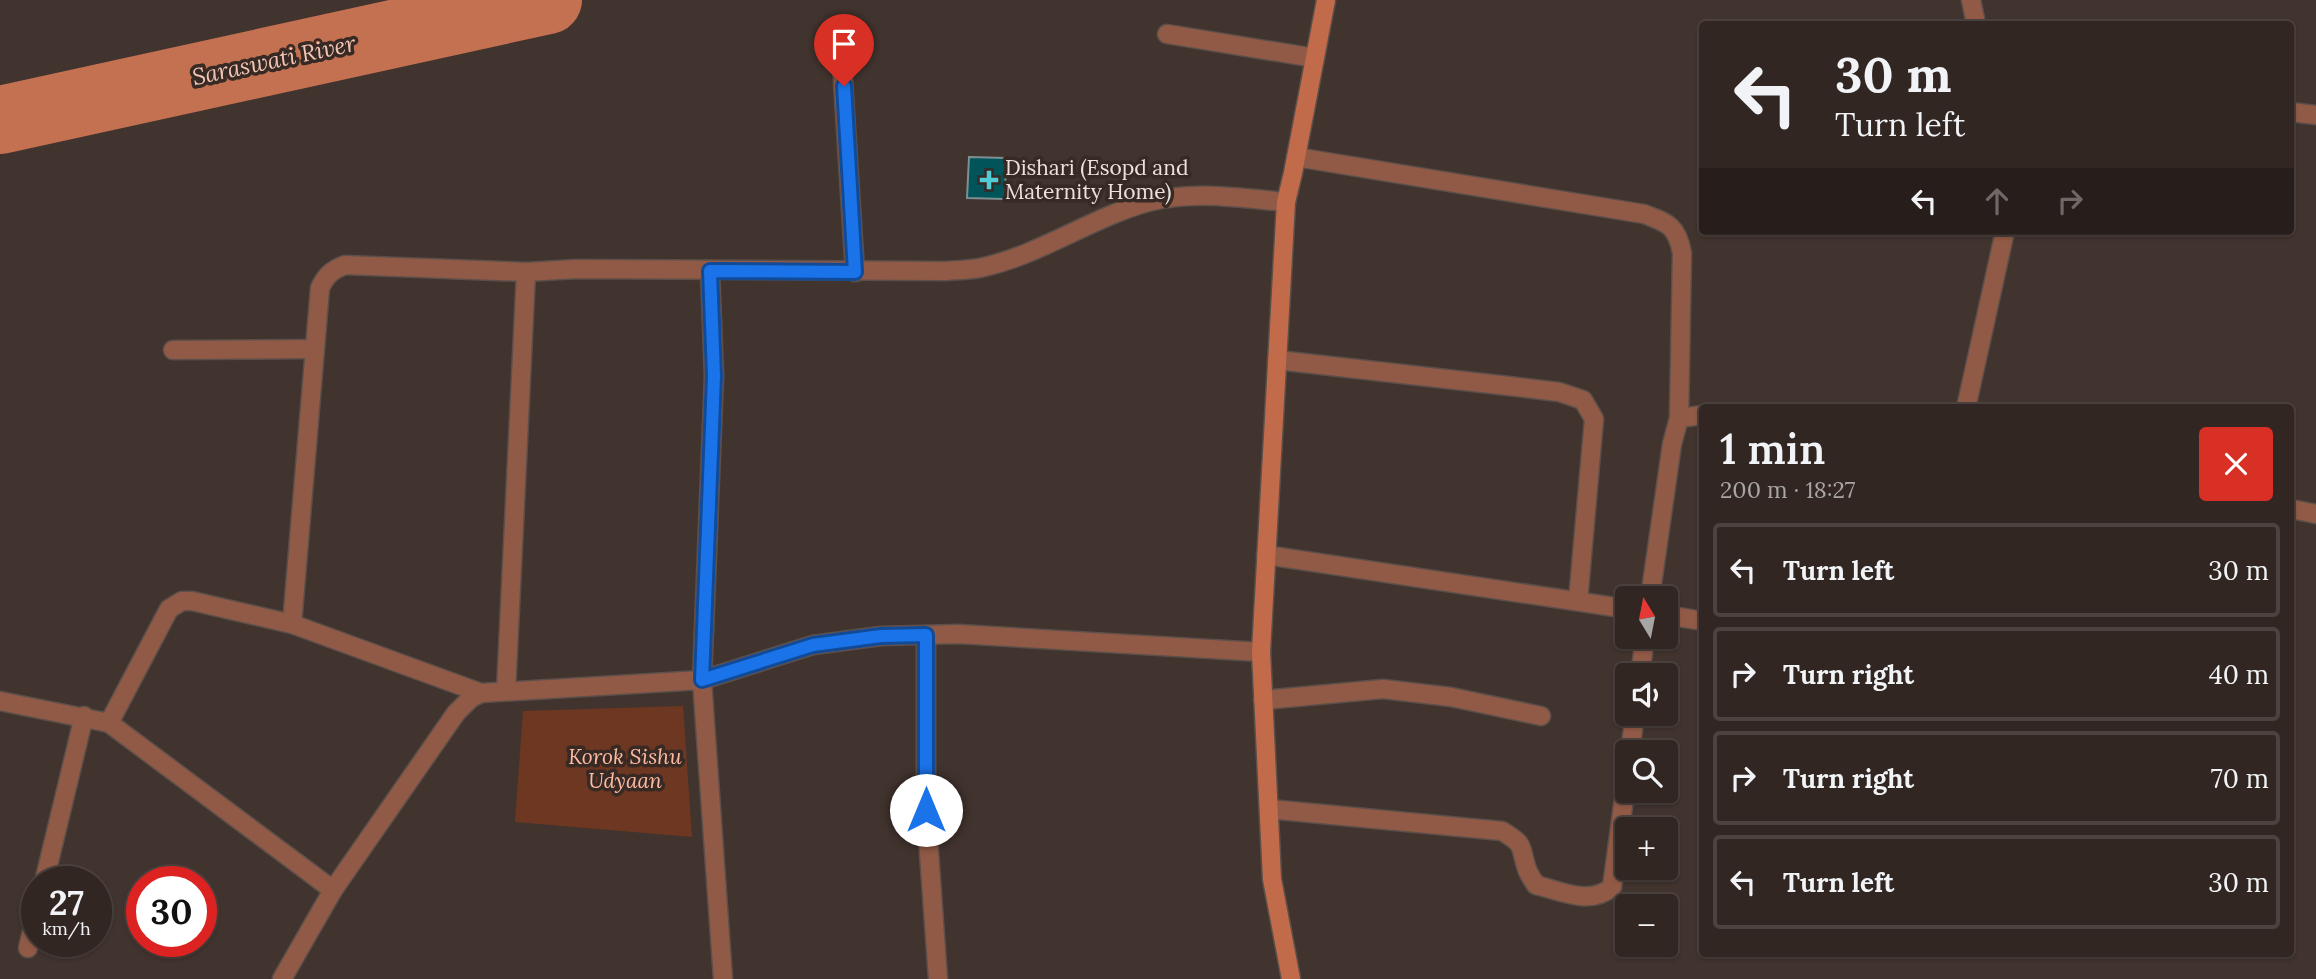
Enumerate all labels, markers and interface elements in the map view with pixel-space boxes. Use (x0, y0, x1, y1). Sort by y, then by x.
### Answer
pin (814, 14, 874, 86)
icon: arrive (825, 25, 863, 63)
water label: Saraswati River (189, 28, 359, 91)
text: 30 m (1835, 43, 1952, 105)
icon: left (1720, 49, 1811, 140)
text: Turn left (1835, 104, 1965, 145)
place label: Dishari (Esopd and Maternity Home) (1005, 154, 1188, 205)
marker: Dishari (Esopd and Maternity Home) (979, 170, 999, 190)
icon: left (1905, 182, 1943, 220)
icon: ahead (1978, 182, 2016, 220)
icon: right (2051, 182, 2089, 220)
text: 1 min (1720, 422, 1825, 476)
button: close (2199, 427, 2273, 501)
text: 200 m · 18:27 (1720, 475, 1855, 504)
icon: left (1724, 551, 1762, 589)
text: Turn left (1783, 554, 1894, 587)
text: 30 m (2208, 554, 2269, 587)
north arrow (1615, 586, 1678, 649)
map controls (1615, 586, 1678, 957)
icon: right (1724, 655, 1762, 693)
text: Turn right (1783, 658, 1914, 691)
text: 40 m (2209, 658, 2269, 691)
button: sound (1615, 663, 1678, 726)
button: search (1615, 740, 1678, 803)
park label: Korok Sishu Udyaan (568, 743, 682, 794)
icon: right (1724, 759, 1762, 797)
text: Turn right (1783, 762, 1914, 795)
text: 70 m (2211, 762, 2269, 795)
position arrow (889, 773, 963, 847)
button: + (1615, 817, 1678, 880)
icon: left (1724, 863, 1762, 901)
speed limit sign: 30 (126, 866, 217, 957)
text: Turn left (1783, 866, 1894, 899)
text: 30 m (2208, 866, 2269, 899)
text: 27 (49, 880, 84, 925)
button: − (1615, 894, 1678, 957)
text: km/h (42, 917, 91, 940)

